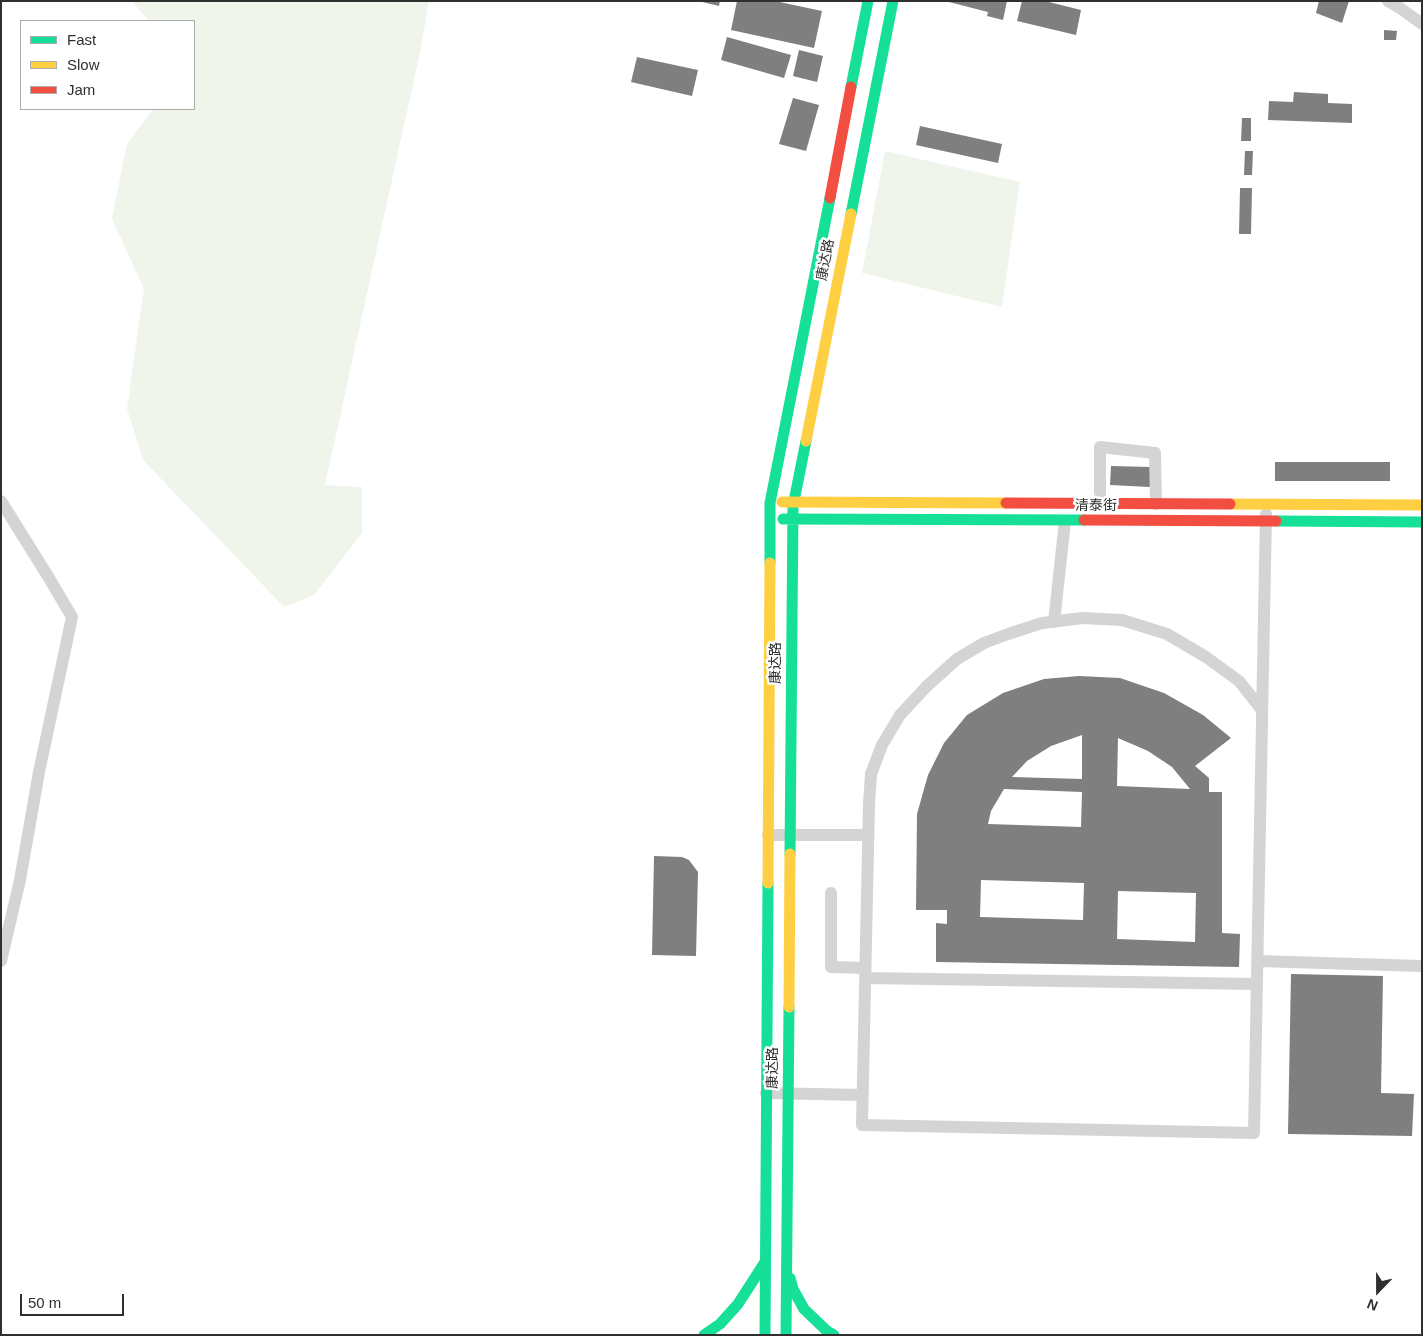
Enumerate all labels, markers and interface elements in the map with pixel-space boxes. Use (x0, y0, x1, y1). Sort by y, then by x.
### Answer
legend (20, 20, 195, 110)
text: Fast (67, 31, 96, 48)
text: Slow (67, 56, 100, 73)
text: Jam (67, 81, 95, 98)
street label: 康达路 (814, 238, 838, 282)
street label: 清泰街 (1075, 498, 1117, 514)
street label: 康达路 (768, 642, 784, 684)
street label: 康达路 (765, 1047, 781, 1089)
north arrow (1353, 1266, 1403, 1316)
scale bar (22, 1284, 126, 1316)
text: 50 m (28, 1294, 61, 1311)
text: N (1365, 1296, 1380, 1314)

